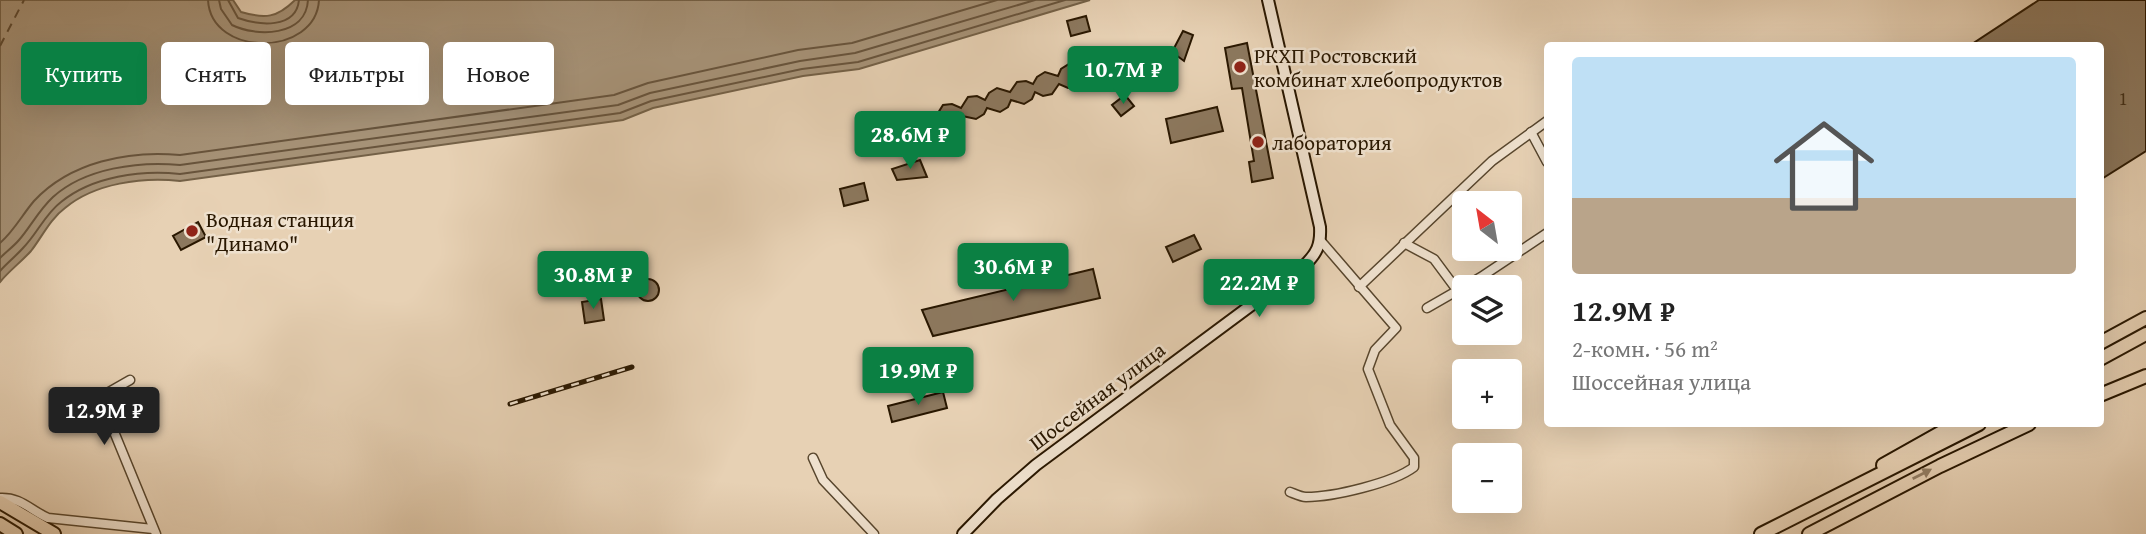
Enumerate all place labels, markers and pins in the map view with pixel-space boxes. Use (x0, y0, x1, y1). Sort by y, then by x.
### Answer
place label: РКХП Ростовский комбинат хлебопродуктов (1254, 40, 1503, 95)
pin: 10.7M ₽ (1058, 46, 1188, 106)
marker: РКХП Ростовский комбинат хлебопродуктов (1232, 59, 1248, 75)
pin: 28.6M ₽ (845, 111, 975, 171)
place label: лаборатория (1272, 127, 1392, 158)
marker: лаборатория (1250, 134, 1266, 150)
place label: Водная станция "Динамо" (206, 204, 355, 259)
marker: Водная станция "Динамо" (184, 223, 200, 239)
pin: 30.6M ₽ (948, 244, 1078, 303)
pin: 30.8M ₽ (528, 252, 658, 311)
pin: 22.2M ₽ (1194, 260, 1324, 319)
pin: 19.9M ₽ (853, 348, 983, 407)
pin: 12.9M ₽ (39, 388, 169, 447)

